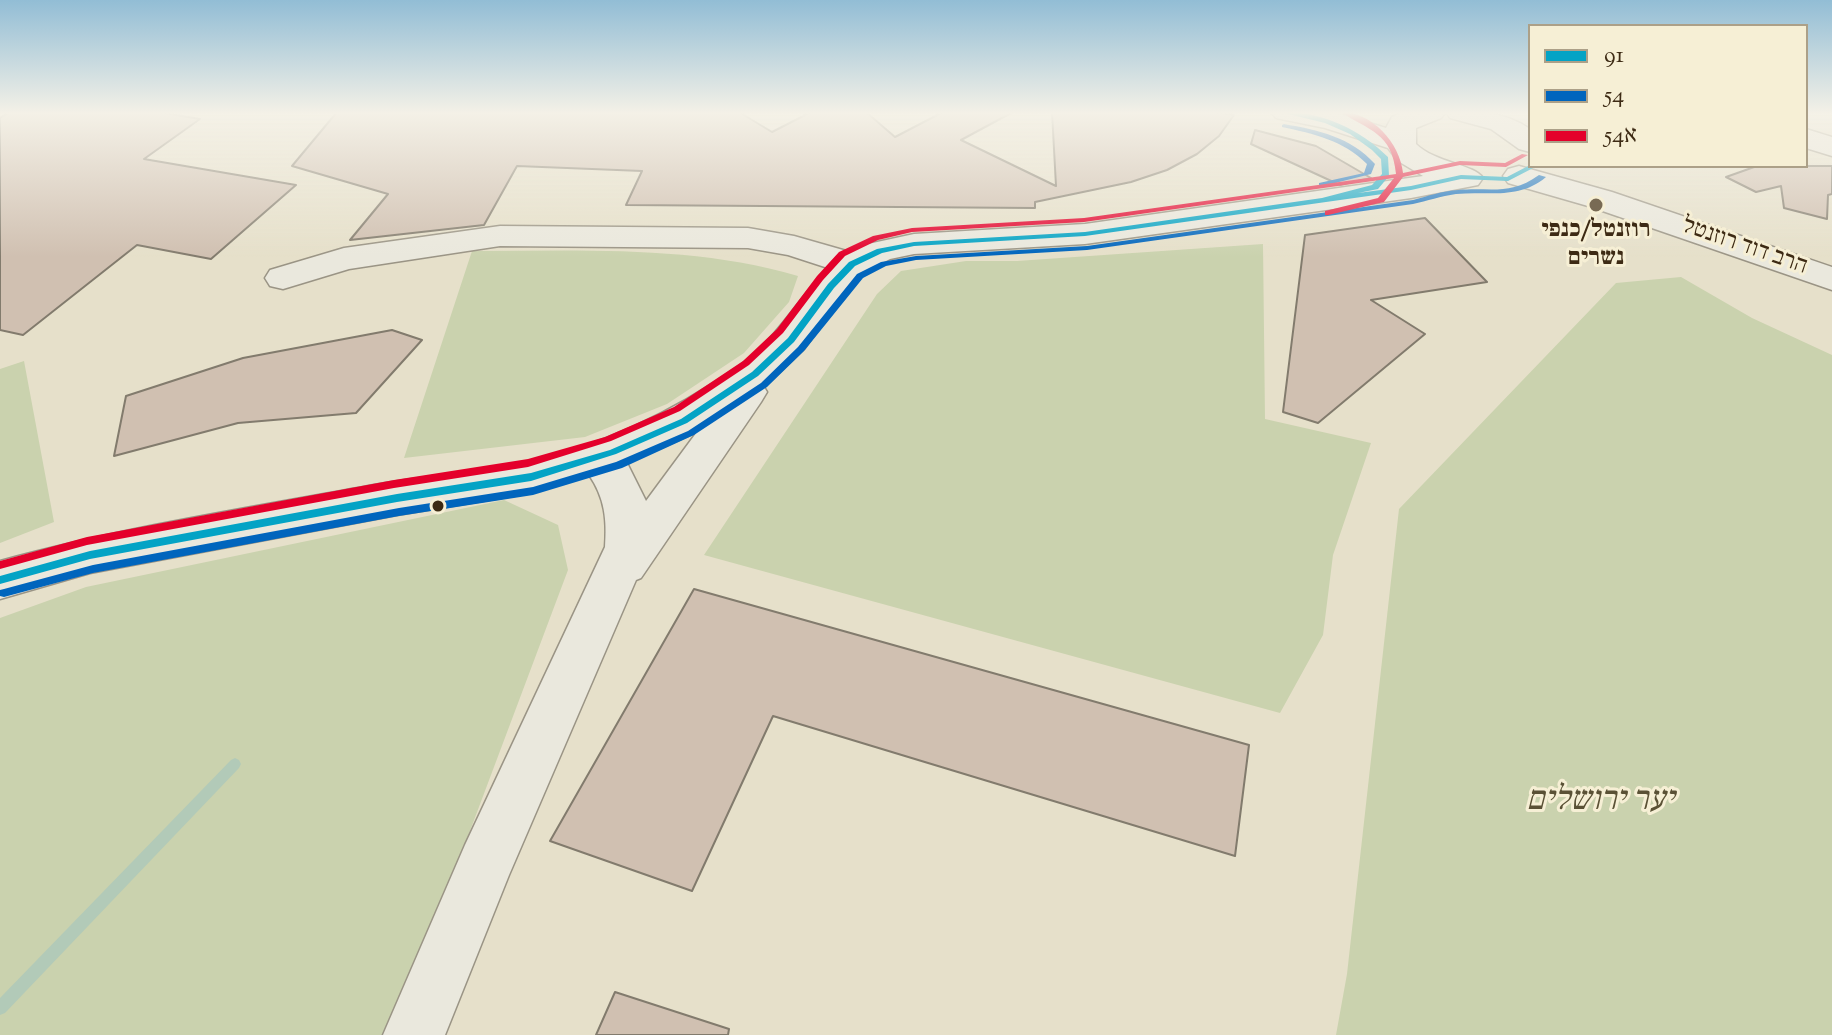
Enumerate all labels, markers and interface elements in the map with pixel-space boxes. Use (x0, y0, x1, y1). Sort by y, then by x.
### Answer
legend (1528, 24, 1808, 168)
text: 91 (1604, 39, 1624, 73)
text: 54 (1604, 79, 1624, 113)
text: 54א (1604, 119, 1637, 153)
marker: רוזנטל/כנפי נשרים (1587, 196, 1605, 214)
street label: הרב דוד רוזנטל (1677, 213, 1811, 283)
place label: רוזנטל/כנפי נשרים (1541, 218, 1651, 274)
unlabelled marker (430, 498, 446, 514)
park label: יער ירושלים (1526, 783, 1674, 823)

